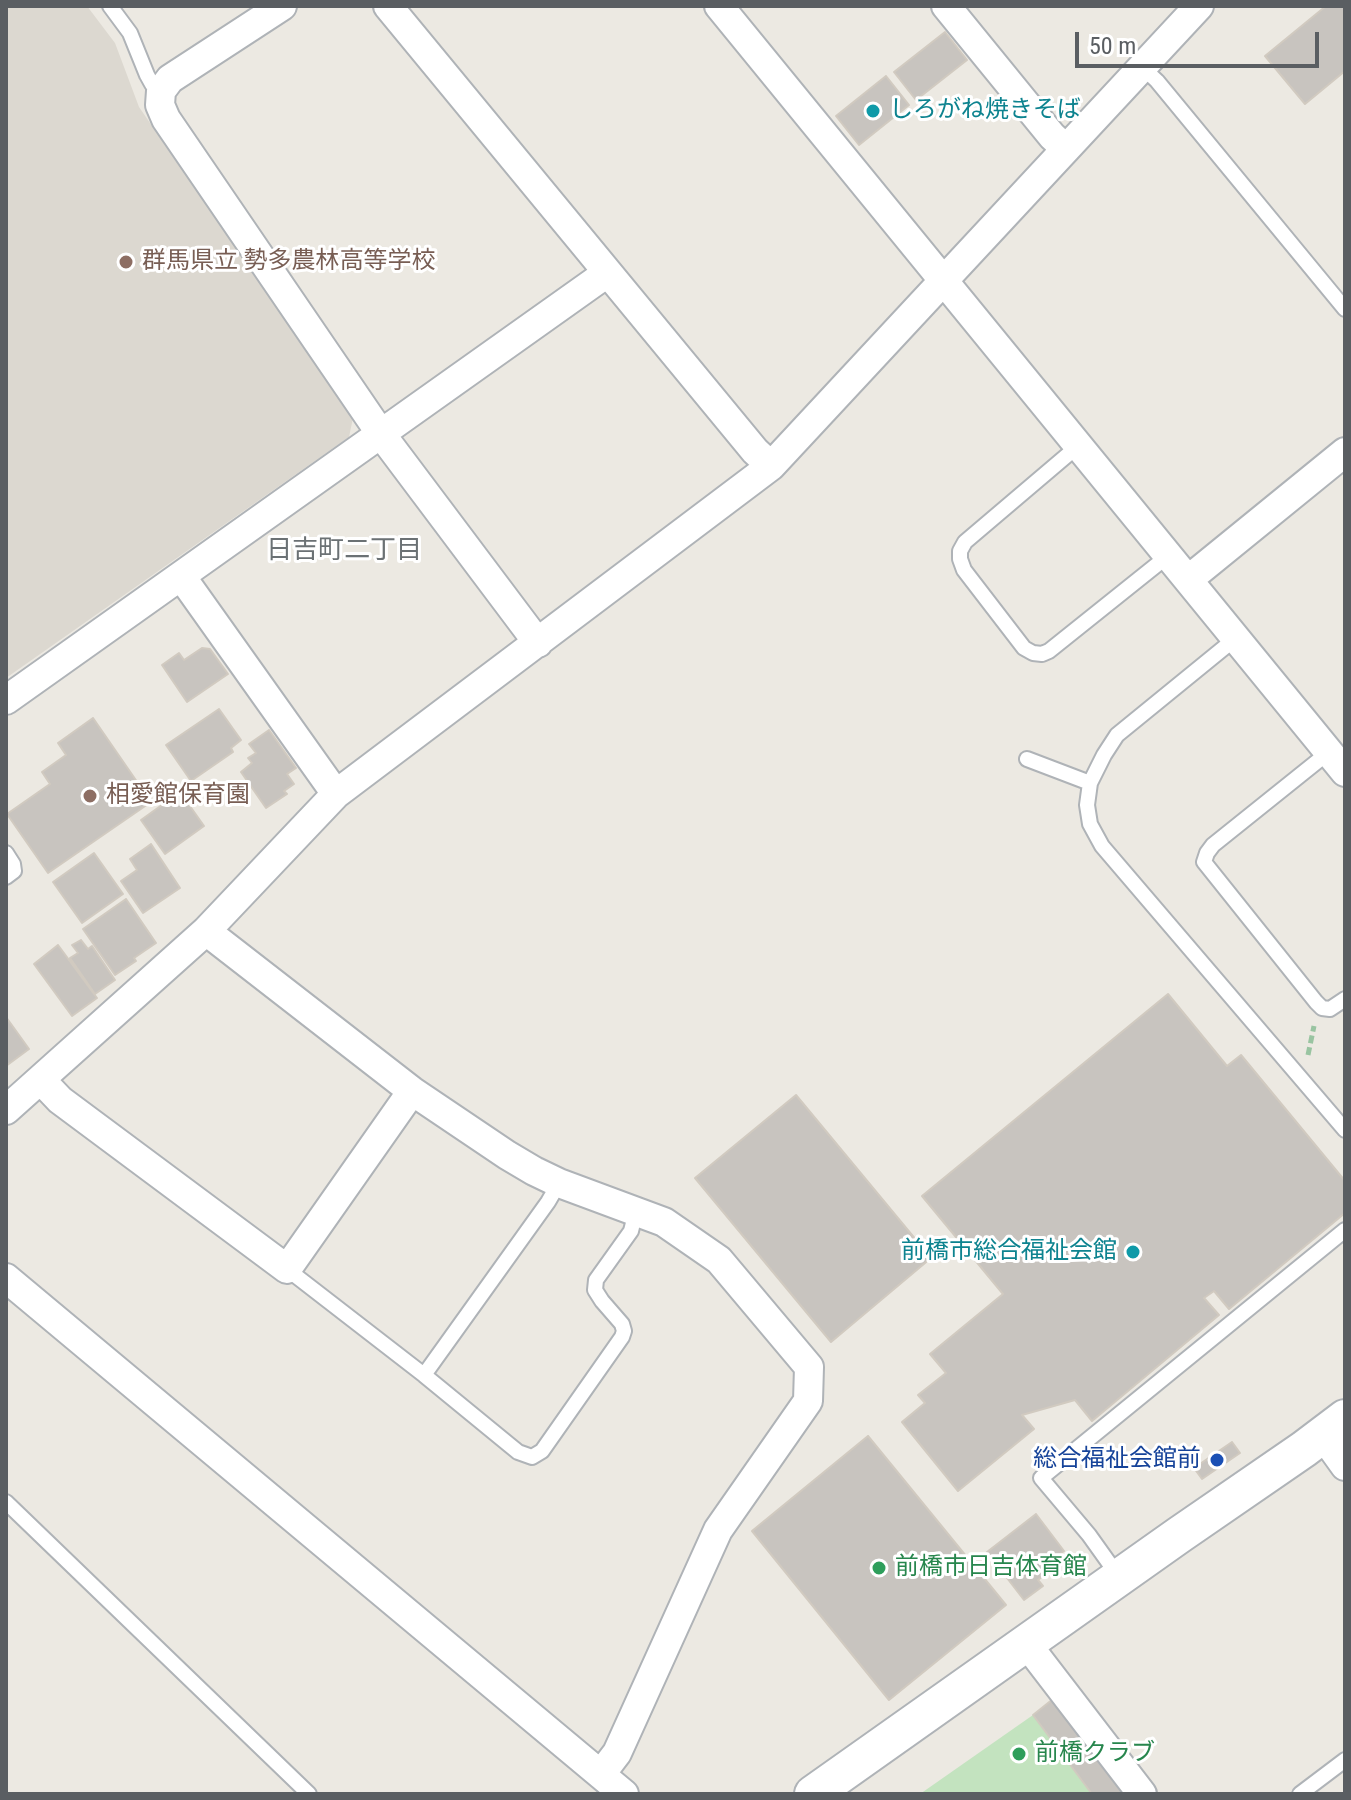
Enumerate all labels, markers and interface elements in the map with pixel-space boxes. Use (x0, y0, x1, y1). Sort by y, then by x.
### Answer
scale bar (1079, 16, 1323, 66)
text: 50 m (1089, 32, 1136, 60)
place label: しろがね焼きそば (889, 97, 1081, 125)
marker: しろがね焼きそば (864, 102, 882, 120)
place label: 群馬県立 勢多農林高等学校 (142, 248, 436, 276)
marker: 群馬県立 勢多農林高等学校 (117, 253, 135, 271)
district label: 日吉町二丁目 (266, 535, 422, 567)
place label: 相愛館保育園 (106, 782, 250, 810)
marker: 相愛館保育園 (81, 787, 99, 805)
place label: 前橋市総合福祉会館 (901, 1238, 1117, 1266)
marker: 前橋市総合福祉会館 (1124, 1243, 1142, 1261)
place label: 総合福祉会館前 (1033, 1446, 1201, 1474)
marker: 総合福祉会館前 (1208, 1451, 1226, 1469)
place label: 前橋市日吉体育館 (895, 1554, 1087, 1582)
marker: 前橋市日吉体育館 (870, 1559, 888, 1577)
place label: 前橋クラブ (1035, 1740, 1155, 1768)
marker: 前橋クラブ (1010, 1745, 1028, 1763)

